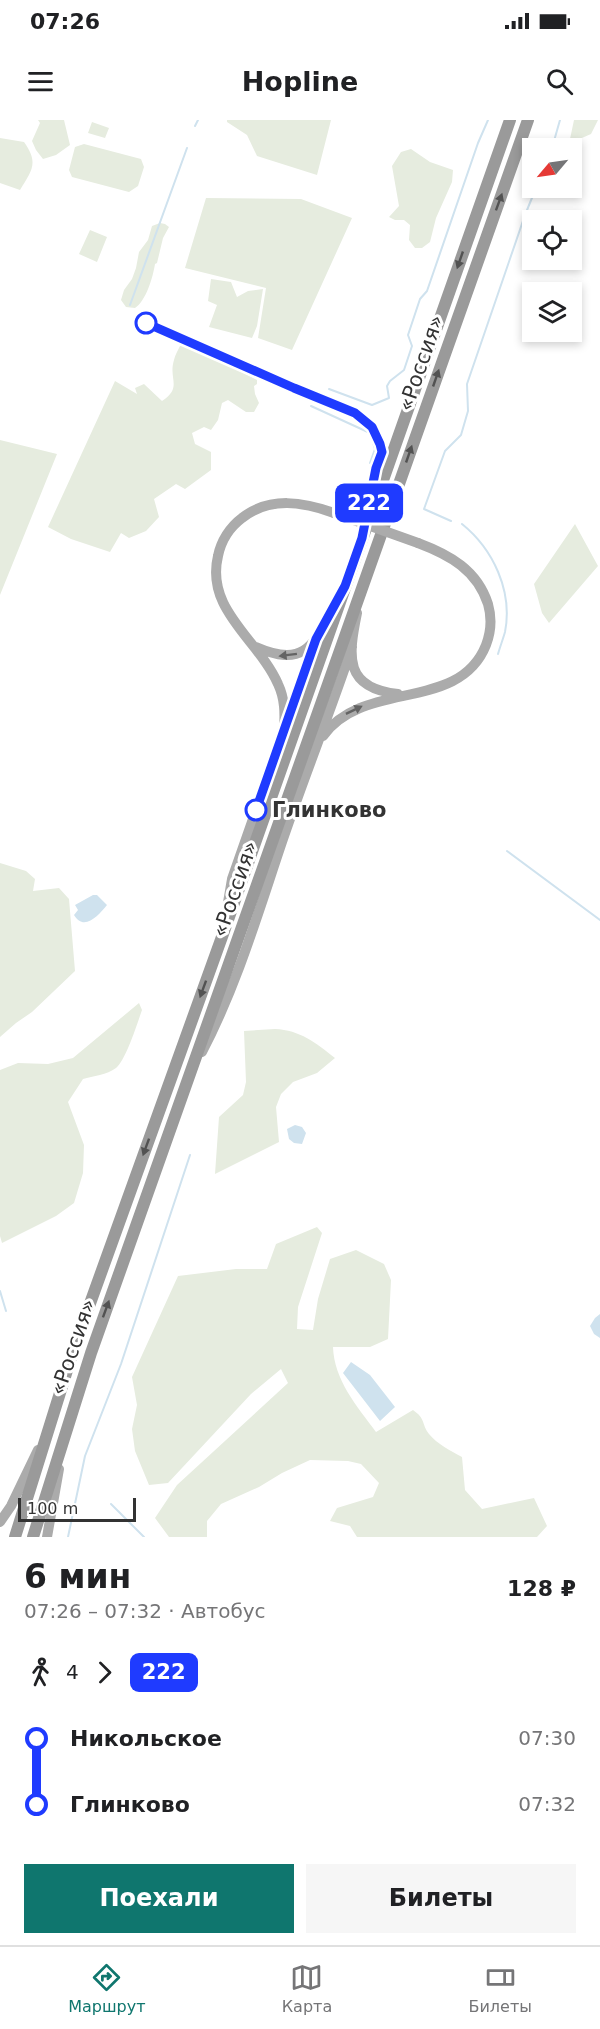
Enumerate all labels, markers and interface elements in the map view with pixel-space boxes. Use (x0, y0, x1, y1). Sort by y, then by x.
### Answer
text: 07:26 (30, 9, 100, 34)
icon: menu (24, 65, 57, 98)
icon: search (543, 65, 576, 98)
text: Hopline (242, 66, 358, 97)
north arrow (522, 138, 582, 198)
map controls (522, 138, 582, 342)
one-way arrow (494, 192, 504, 210)
button: locate (522, 210, 582, 270)
one-way arrow (455, 252, 465, 270)
button: layers (522, 282, 582, 342)
unlabelled marker (135, 312, 157, 334)
street label: «Россия» (393, 312, 449, 414)
one-way arrow (431, 369, 441, 387)
one-way arrow (405, 445, 414, 463)
line badge: 222 (334, 484, 404, 523)
text: 222 (347, 491, 391, 515)
one-way arrow (278, 650, 297, 659)
one-way arrow (345, 706, 362, 715)
place label: Глинково (272, 798, 386, 822)
marker: Глинково (245, 799, 267, 821)
street label: «Россия» (207, 838, 263, 940)
one-way arrow (198, 980, 207, 998)
one-way arrow (140, 1138, 150, 1156)
street label: «Россия» (45, 1296, 101, 1398)
one-way arrow (102, 1300, 112, 1318)
scale bar (18, 1495, 136, 1522)
text: 100 m (27, 1499, 78, 1518)
text: 6 мин (24, 1557, 131, 1596)
text: 128 ₽ (507, 1576, 576, 1601)
text: 07:26 – 07:32 · Автобус (24, 1599, 266, 1623)
icon: walk (24, 1656, 57, 1689)
icon: forward (88, 1656, 121, 1689)
text: 4 (66, 1660, 79, 1684)
text: 222 (142, 1660, 186, 1684)
text: Никольское (70, 1726, 222, 1751)
text: 07:30 (518, 1726, 576, 1750)
text: Глинково (70, 1792, 190, 1817)
text: 07:32 (518, 1792, 576, 1816)
button: Поехали (24, 1864, 294, 1933)
button: Билеты (306, 1864, 576, 1933)
tab: Маршрут (68, 1961, 145, 2016)
tab: Карта (282, 1961, 332, 2016)
tab: Билеты (468, 1961, 532, 2016)

